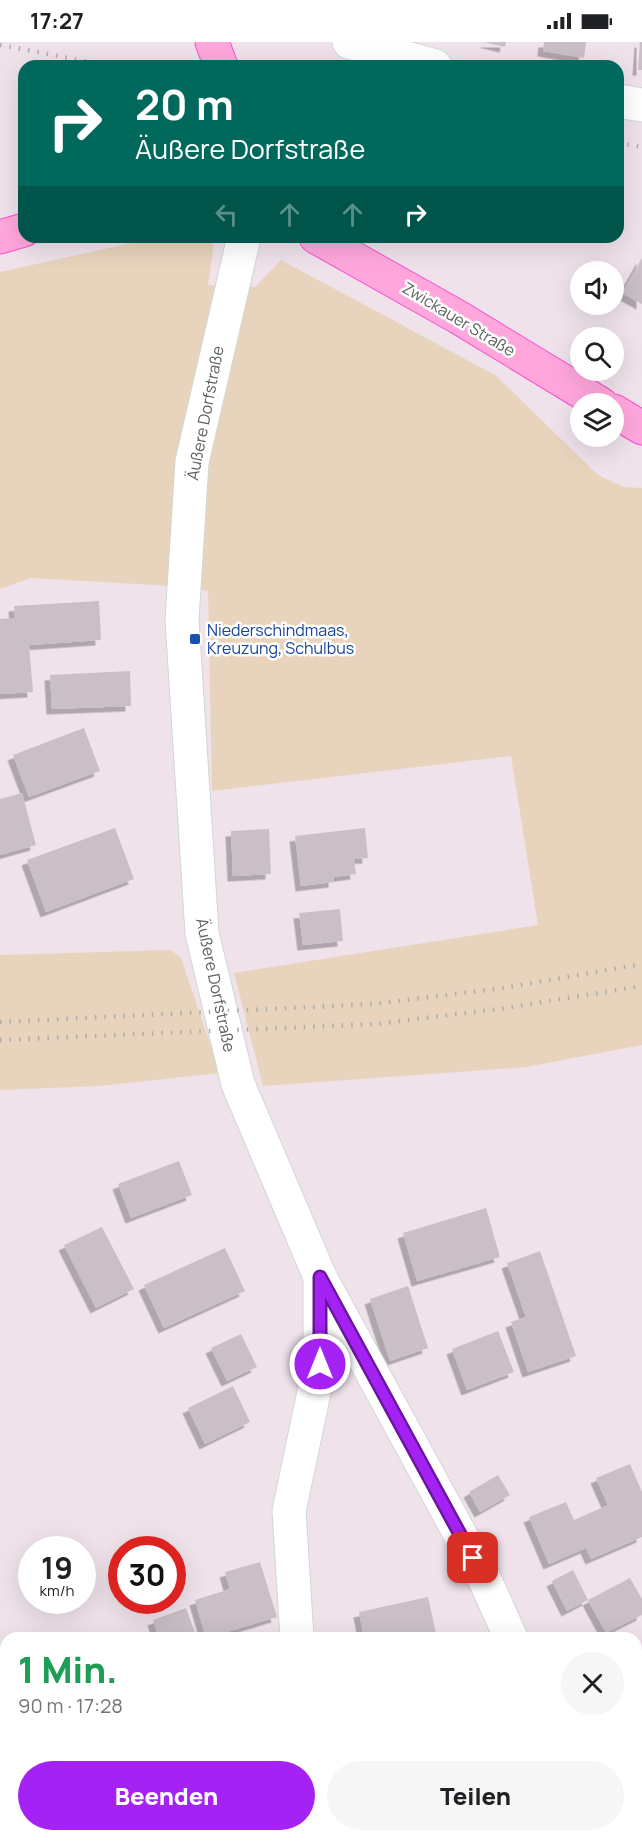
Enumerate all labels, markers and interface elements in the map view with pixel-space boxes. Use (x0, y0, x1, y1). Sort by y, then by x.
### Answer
text: 17:27 (30, 6, 84, 36)
text: 20 m (135, 75, 234, 133)
icon: right (36, 84, 114, 162)
text: Äußere Dorfstraße (135, 130, 365, 167)
icon: left (210, 198, 243, 231)
icon: ahead (273, 198, 306, 231)
icon: ahead (336, 198, 369, 231)
icon: right (399, 198, 432, 231)
map controls (570, 261, 624, 447)
button: sound (570, 261, 624, 315)
street label: Zwickauer Straße (399, 277, 519, 361)
button: search (570, 327, 624, 381)
street label: Äußere Dorfstraße (181, 344, 229, 482)
button: layers (570, 393, 624, 447)
place label: Niederschindmaas, Kreuzung, Schulbus (207, 619, 354, 659)
marker: Niederschindmaas, Kreuzung, Schulbus (188, 632, 202, 646)
street label: Äußere Dorfstraße (191, 916, 241, 1054)
position arrow (288, 1332, 352, 1396)
pin (447, 1532, 498, 1583)
speed limit sign: 30 (108, 1536, 186, 1614)
icon: arrive (456, 1541, 489, 1574)
text: 19 (41, 1547, 73, 1588)
text: km/h (40, 1580, 74, 1601)
text: 1 Min. (18, 1645, 118, 1694)
button: close (561, 1652, 624, 1715)
text: 90 m · 17:28 (18, 1692, 123, 1719)
button: Beenden (18, 1761, 315, 1830)
button: Teilen (327, 1761, 624, 1830)

